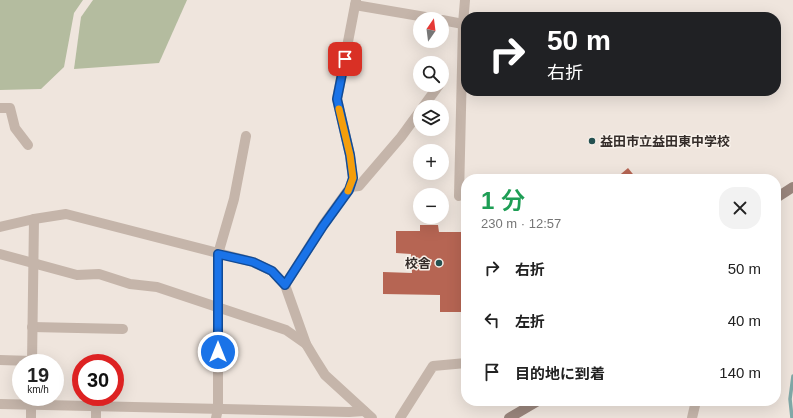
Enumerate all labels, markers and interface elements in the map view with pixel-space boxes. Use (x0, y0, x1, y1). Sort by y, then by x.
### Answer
north arrow (413, 12, 449, 48)
map controls (413, 12, 449, 224)
text: 50 m (547, 25, 611, 56)
icon: right (481, 28, 533, 80)
pin (328, 42, 362, 76)
icon: arrive (334, 48, 356, 70)
button: search (413, 56, 449, 92)
text: 右折 (547, 63, 583, 83)
button: layers (413, 100, 449, 136)
place label: 益田市立益田東中学校 (600, 134, 730, 149)
marker: 益田市立益田東中学校 (587, 136, 597, 146)
button: + (413, 144, 449, 180)
text: 1 分 (481, 187, 525, 214)
button: close (719, 187, 761, 229)
button: − (413, 188, 449, 224)
text: 230 m · 12:57 (481, 216, 561, 231)
place label: 校舎 (405, 256, 431, 271)
icon: right (481, 257, 503, 279)
marker: 校舎 (434, 258, 444, 268)
text: 50 m (728, 260, 761, 277)
text: 右折 (515, 261, 545, 278)
icon: left (481, 309, 503, 331)
text: 40 m (728, 312, 761, 329)
text: 左折 (515, 313, 545, 330)
position arrow (197, 331, 239, 373)
speed limit sign: 30 (72, 354, 124, 406)
icon: arrive (481, 361, 503, 383)
text: 19 (27, 364, 49, 386)
text: 140 m (719, 364, 761, 381)
text: 目的地に到着 (515, 365, 605, 382)
text: km/h (27, 384, 49, 395)

